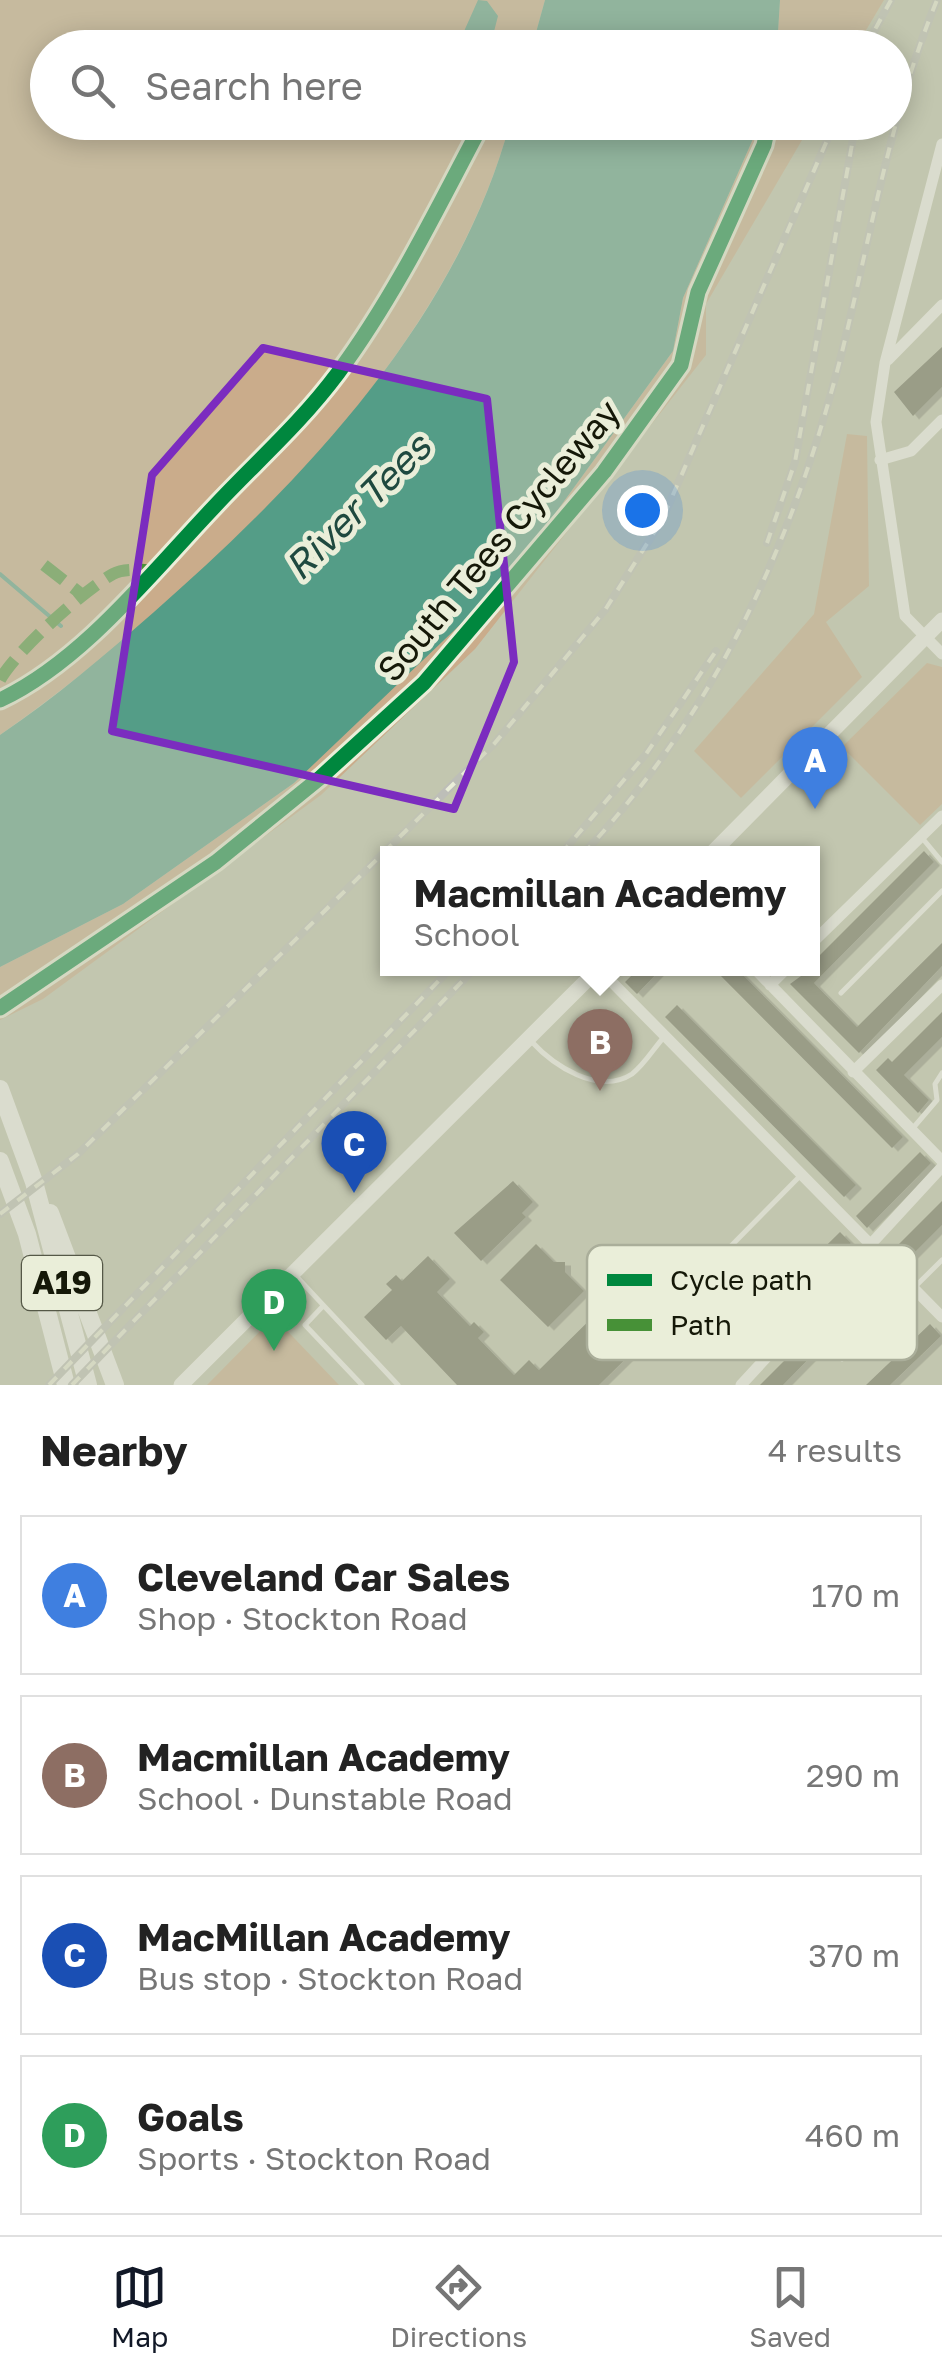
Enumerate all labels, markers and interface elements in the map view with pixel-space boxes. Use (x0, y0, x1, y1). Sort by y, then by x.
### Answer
search box (30, 30, 912, 140)
icon: search (65, 58, 120, 113)
text: Search here (145, 63, 363, 108)
street label: South Tees Cycleway (368, 391, 628, 690)
water label: River Tees (275, 423, 440, 588)
your location (617, 485, 668, 536)
pin: A (782, 726, 848, 809)
popup (380, 846, 820, 976)
text: Macmillan Academy (413, 870, 787, 915)
text: School (413, 915, 520, 953)
pin: B (568, 1008, 632, 1091)
pin: C (322, 1110, 386, 1193)
legend (587, 1245, 917, 1360)
road number: A19 (22, 1256, 102, 1310)
text: Cycle path (670, 1263, 813, 1296)
pin: D (242, 1268, 306, 1351)
text: Path (670, 1308, 732, 1341)
text: Nearby (40, 1425, 188, 1475)
text: 4 results (768, 1431, 902, 1469)
text: Cleveland Car Sales (137, 1554, 510, 1599)
text: A (63, 1576, 86, 1614)
text: 170 m (811, 1576, 900, 1614)
text: Shop · Stockton Road (137, 1599, 468, 1637)
text: Macmillan Academy (137, 1734, 510, 1779)
text: B (63, 1756, 86, 1794)
text: 290 m (806, 1756, 900, 1794)
text: School · Dunstable Road (137, 1779, 513, 1817)
text: MacMillan Academy (137, 1914, 511, 1959)
text: C (63, 1936, 86, 1974)
text: 370 m (808, 1936, 900, 1974)
text: Bus stop · Stockton Road (137, 1959, 523, 1997)
text: Goals (137, 2094, 244, 2139)
text: D (63, 2116, 86, 2154)
text: 460 m (805, 2116, 900, 2154)
text: Sports · Stockton Road (137, 2139, 491, 2177)
tab: Map (111, 2260, 168, 2353)
tab: Directions (390, 2260, 527, 2353)
tab: Saved (749, 2260, 831, 2353)

